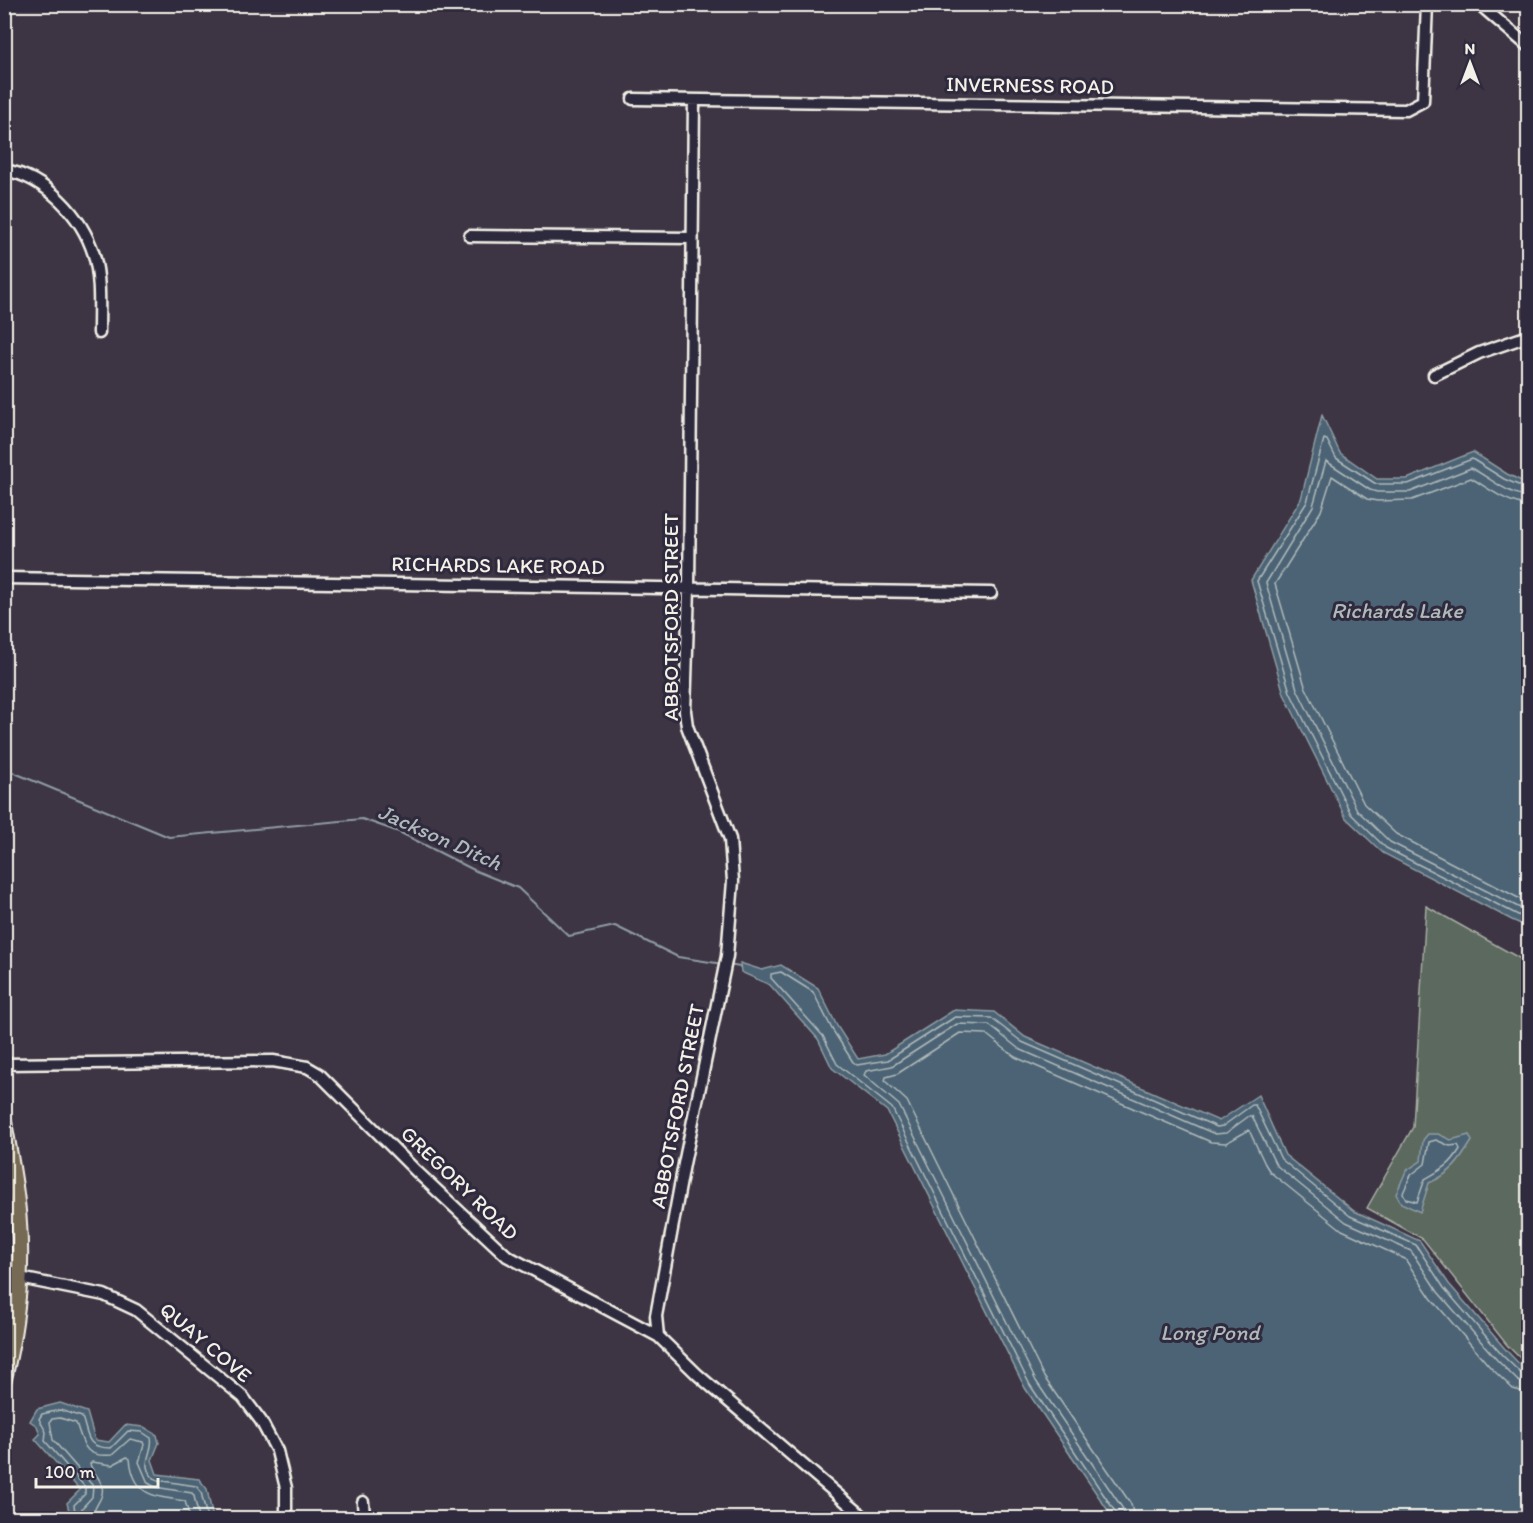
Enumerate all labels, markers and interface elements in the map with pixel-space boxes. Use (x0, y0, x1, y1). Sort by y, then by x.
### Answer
north arrow (1440, 33, 1500, 93)
text: N (1465, 39, 1475, 58)
street label: INVERNESS ROAD (946, 71, 1114, 99)
street label: ABBOTSFORD STREET (658, 513, 683, 721)
street label: RICHARDS LAKE ROAD (391, 551, 605, 579)
water label: Richards Lake (1331, 597, 1464, 624)
water label: Jackson Ditch (374, 798, 506, 876)
street label: ABBOTSFORD STREET (645, 1001, 709, 1210)
street label: GREGORY ROAD (396, 1121, 524, 1245)
street label: QUAY COVE (155, 1296, 257, 1388)
water label: Long Pond (1160, 1319, 1261, 1346)
scale bar (36, 1451, 158, 1489)
text: 100 m (45, 1461, 95, 1483)

